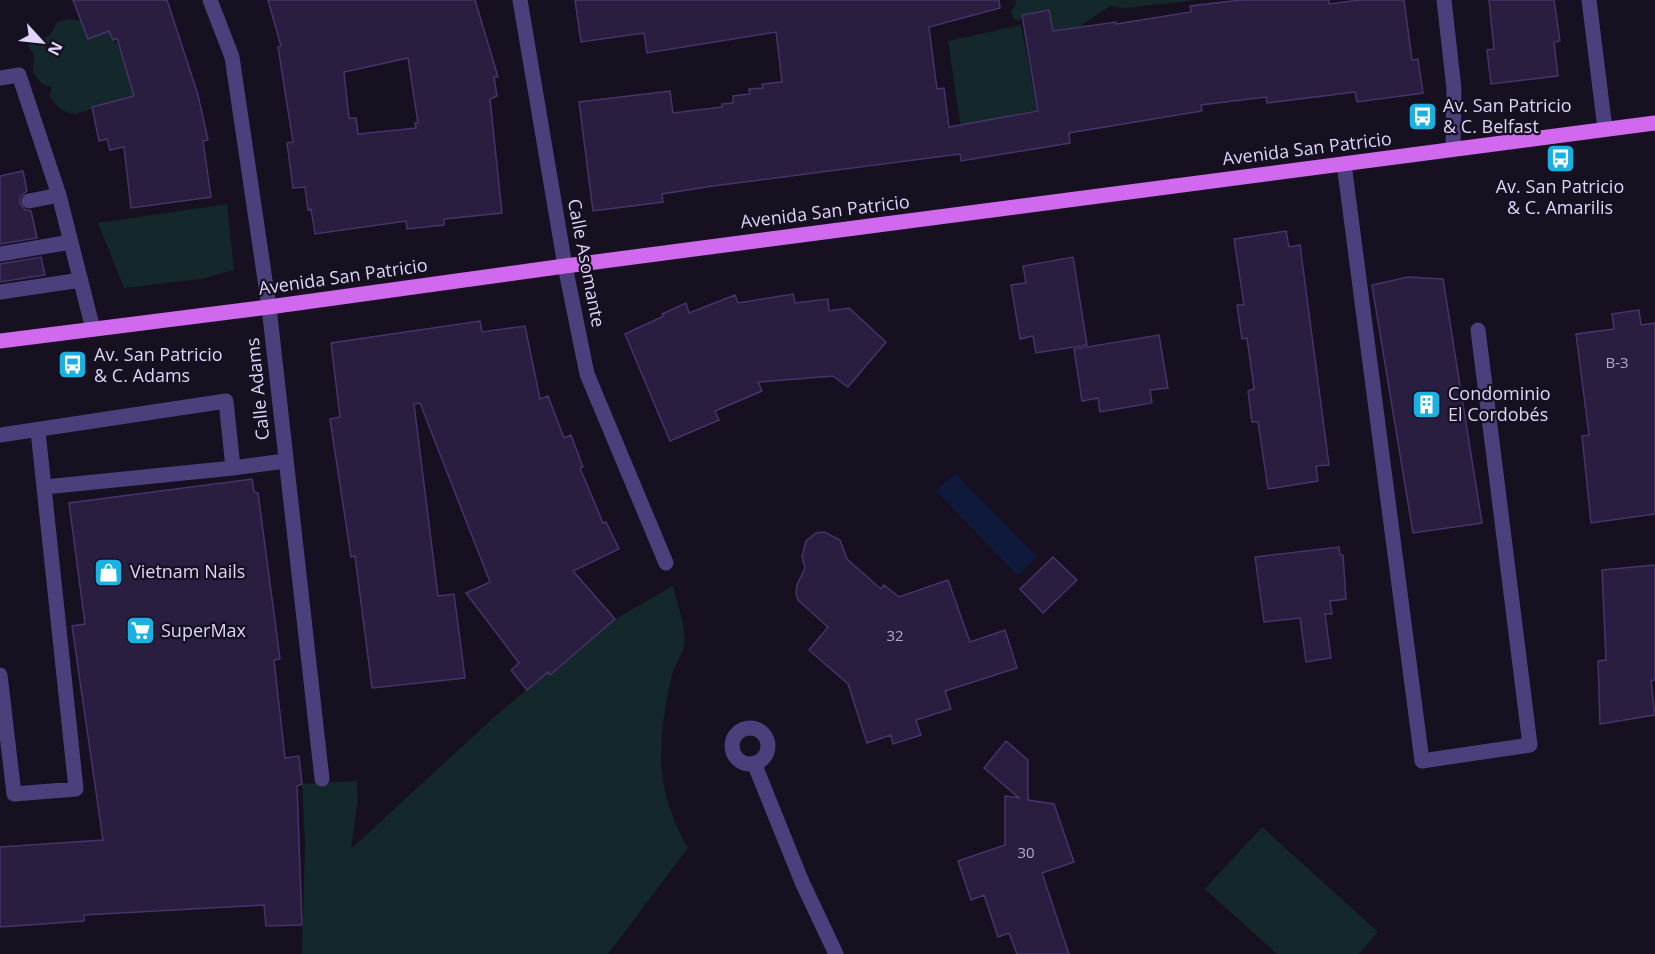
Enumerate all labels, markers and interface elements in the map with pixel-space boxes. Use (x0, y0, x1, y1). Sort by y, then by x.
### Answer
north arrow (12, 12, 72, 72)
text: N (43, 38, 68, 60)
place label: Av. San Patricio & C. Belfast (1443, 93, 1572, 138)
bus stop icon: Av. San Patricio & C. Belfast (1406, 100, 1438, 132)
street label: Avenida San Patricio (1221, 126, 1393, 170)
bus stop icon: Av. San Patricio & C. Amarilis (1544, 142, 1576, 174)
place label: Av. San Patricio & C. Amarilis (1496, 174, 1624, 219)
street label: Avenida San Patricio (739, 189, 911, 233)
street label: Calle Asomante (563, 197, 611, 329)
street label: Avenida San Patricio (257, 252, 429, 300)
street label: Calle Adams (240, 337, 274, 442)
place label: Av. San Patricio & C. Adams (94, 342, 223, 387)
bus stop icon: Av. San Patricio & C. Adams (57, 349, 89, 381)
house number: B-3 (1605, 352, 1629, 372)
place label: Condominio El Cordobés (1448, 381, 1551, 426)
building icon: Condominio El Cordobés (1411, 388, 1443, 420)
shop icon: Vietnam Nails (93, 556, 125, 588)
place label: Vietnam Nails (130, 559, 245, 583)
supermarket icon: SuperMax (124, 615, 156, 647)
place label: SuperMax (161, 618, 247, 642)
house number: 32 (886, 625, 904, 645)
house number: 30 (1017, 842, 1035, 862)

